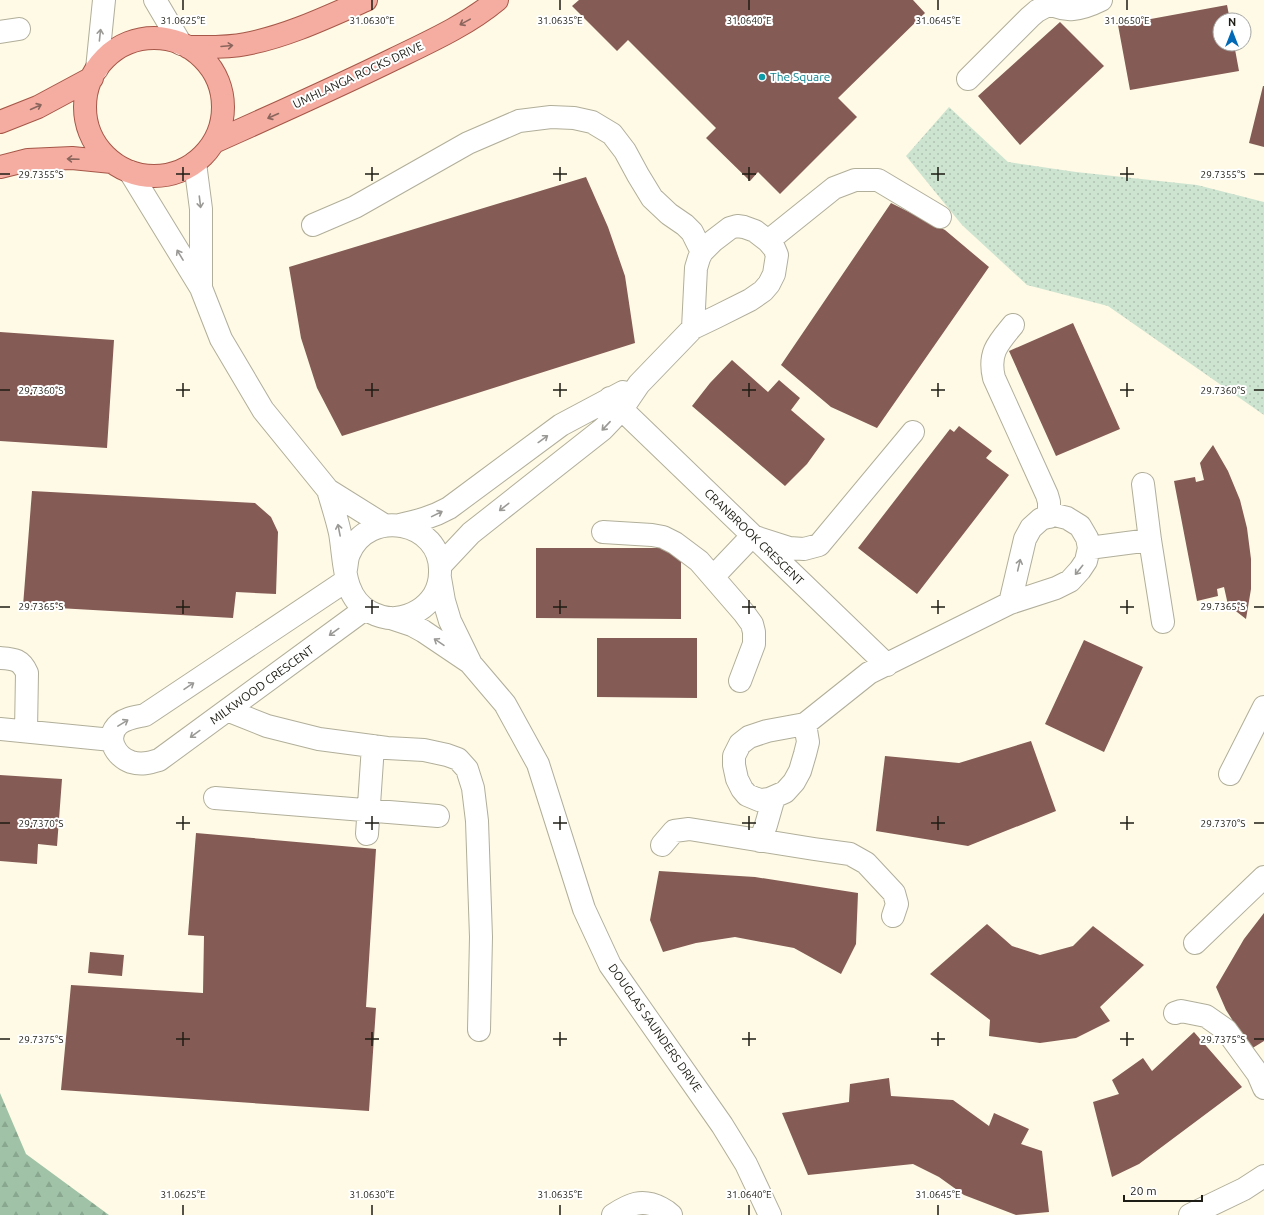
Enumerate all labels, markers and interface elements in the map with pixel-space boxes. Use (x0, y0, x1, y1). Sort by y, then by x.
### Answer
north arrow (1212, 12, 1252, 52)
text: 31.0625°E (160, 15, 206, 26)
text: 31.0630°E (349, 15, 395, 26)
text: 31.0635°E (537, 15, 583, 26)
text: 31.0640°E (726, 15, 772, 26)
text: 31.0645°E (915, 15, 961, 26)
text: 31.0650°E (1104, 15, 1150, 26)
text: N (1228, 16, 1236, 28)
one-way arrow (459, 18, 471, 26)
one-way arrow (96, 28, 104, 41)
street label: UMHLANGA ROCKS DRIVE (291, 39, 425, 110)
one-way arrow (220, 43, 233, 50)
place label: The Square (770, 70, 830, 83)
marker: The Square (757, 72, 767, 82)
one-way arrow (30, 103, 42, 110)
one-way arrow (267, 112, 279, 120)
one-way arrow (67, 155, 80, 162)
text: 29.7355°S (19, 169, 63, 180)
text: 29.7355°S (1201, 169, 1245, 180)
one-way arrow (196, 195, 204, 208)
one-way arrow (176, 249, 184, 261)
text: 29.7360°S (19, 385, 63, 396)
text: 29.7360°S (1201, 385, 1245, 396)
one-way arrow (601, 421, 611, 431)
one-way arrow (537, 434, 548, 443)
street label: CRANBROOK CRESCENT (702, 486, 807, 588)
one-way arrow (499, 503, 510, 511)
one-way arrow (430, 510, 442, 517)
one-way arrow (335, 524, 343, 537)
one-way arrow (1016, 559, 1023, 572)
one-way arrow (1075, 565, 1084, 576)
text: 29.7365°S (19, 601, 63, 612)
text: 29.7365°S (1201, 601, 1245, 612)
one-way arrow (328, 628, 339, 637)
one-way arrow (434, 638, 445, 646)
street label: MILKWOOD CRESCENT (207, 642, 316, 727)
one-way arrow (183, 682, 194, 690)
one-way arrow (117, 718, 128, 727)
one-way arrow (189, 730, 200, 738)
text: 29.7370°S (19, 818, 63, 829)
text: 29.7370°S (1201, 818, 1245, 829)
street label: DOUGLAS SAUNDERS DRIVE (606, 961, 705, 1094)
text: 29.7375°S (19, 1034, 63, 1045)
text: 29.7375°S (1201, 1034, 1245, 1045)
scale bar (1124, 1177, 1202, 1203)
text: 20 m (1130, 1184, 1157, 1197)
text: 31.0625°E (160, 1189, 206, 1200)
text: 31.0630°E (349, 1189, 395, 1200)
text: 31.0635°E (537, 1189, 583, 1200)
text: 31.0640°E (726, 1189, 772, 1200)
text: 31.0645°E (915, 1189, 961, 1200)

